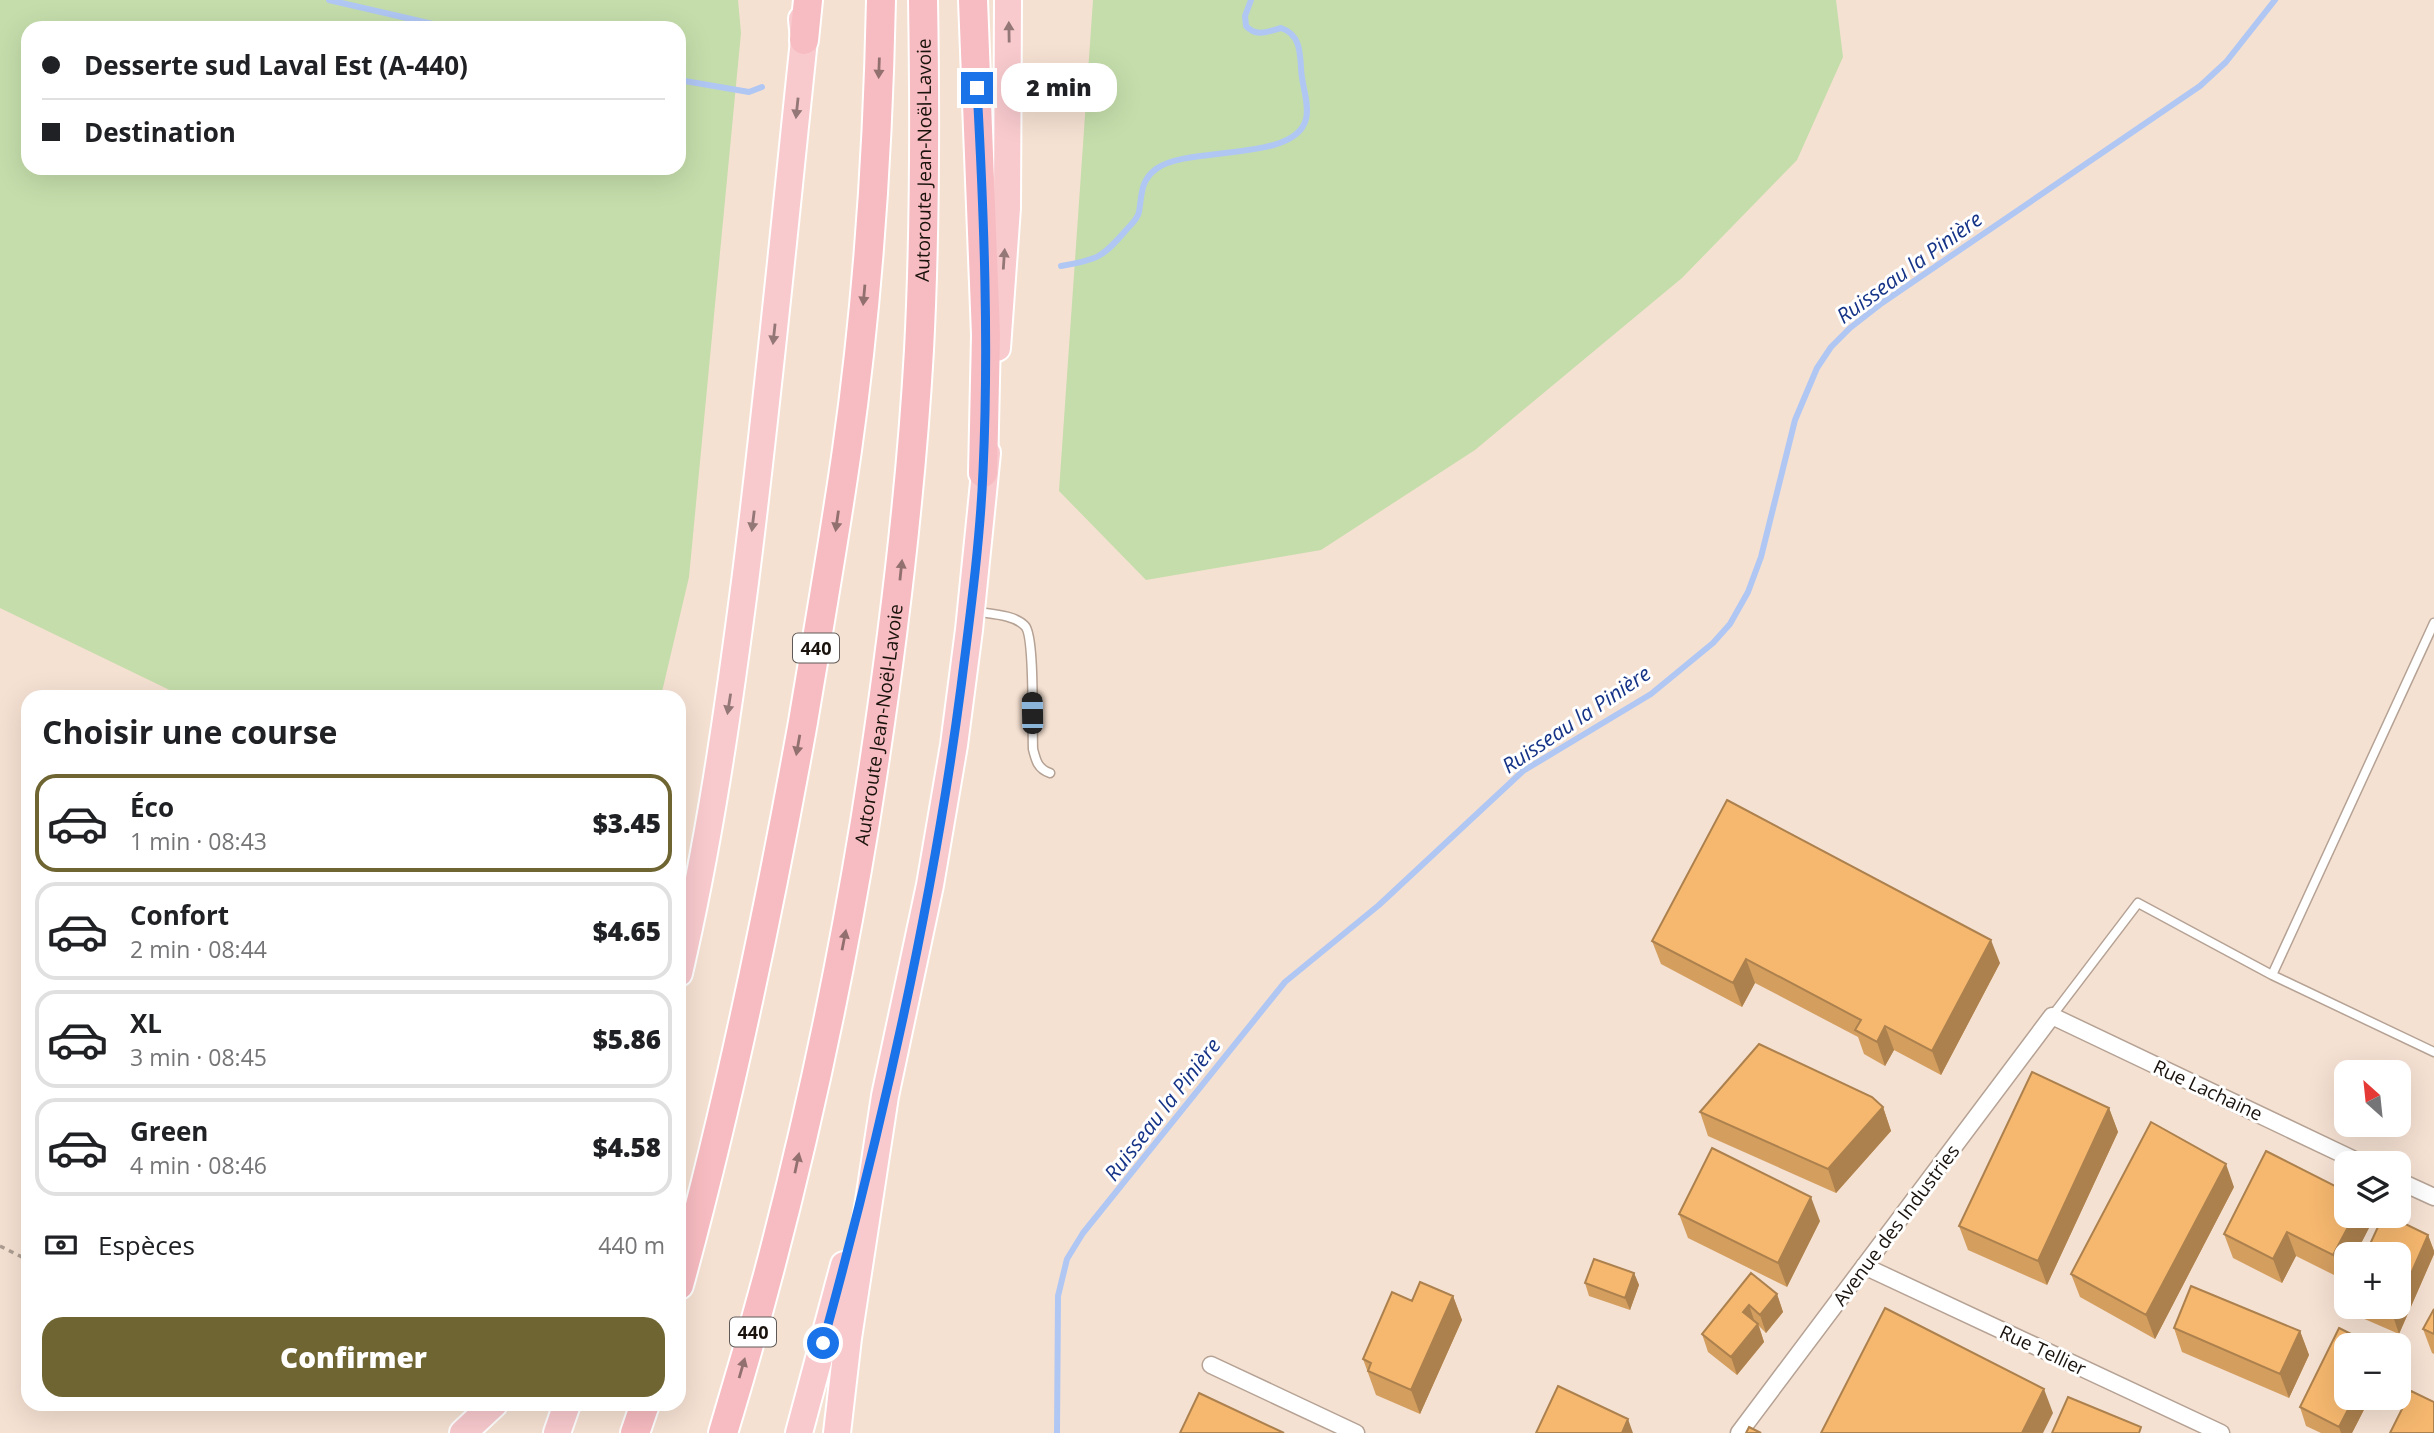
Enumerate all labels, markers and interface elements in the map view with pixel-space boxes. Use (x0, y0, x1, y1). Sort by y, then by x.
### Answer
one-way arrow (1003, 21, 1015, 43)
street label: Autoroute Jean-Noël-Lavoie (909, 38, 937, 282)
text: Desserte sud Laval Est (A-440) (84, 47, 468, 83)
one-way arrow (873, 57, 884, 79)
callout: 2 min (1002, 64, 1117, 112)
text: 2 min (1026, 71, 1092, 103)
route end (961, 72, 993, 104)
one-way arrow (791, 97, 802, 119)
text: Destination (84, 114, 236, 150)
water label: Ruisseau la Pinière (1830, 205, 1988, 329)
one-way arrow (998, 248, 1009, 270)
one-way arrow (858, 284, 869, 306)
one-way arrow (768, 323, 779, 345)
one-way arrow (831, 510, 842, 532)
one-way arrow (747, 511, 758, 533)
one-way arrow (896, 559, 907, 581)
street label: Autoroute Jean-Noël-Lavoie (848, 603, 909, 847)
road number: 440 (793, 634, 839, 662)
water label: Ruisseau la Pinière (1496, 659, 1656, 779)
car (1022, 692, 1043, 734)
one-way arrow (723, 693, 734, 715)
text: Choisir une course (42, 710, 337, 753)
one-way arrow (793, 734, 804, 756)
text: Éco (130, 789, 174, 825)
icon: car (46, 792, 109, 855)
text: $3.45 (593, 805, 661, 841)
text: 1 min · 08:43 (130, 825, 267, 857)
text: Confort (130, 897, 229, 933)
icon: car (46, 900, 109, 963)
text: $4.65 (593, 913, 661, 949)
one-way arrow (838, 929, 849, 951)
text: 2 min · 08:44 (130, 933, 267, 965)
text: XL (130, 1005, 162, 1041)
icon: car (46, 1008, 109, 1071)
text: $5.86 (593, 1021, 661, 1057)
water label: Ruisseau la Pinière (1097, 1032, 1227, 1186)
text: 3 min · 08:45 (130, 1041, 267, 1073)
street label: Rue Lachaine (2149, 1053, 2267, 1127)
north arrow (2334, 1060, 2412, 1138)
map controls (2334, 1060, 2411, 1410)
text: Green (130, 1113, 208, 1149)
icon: car (46, 1116, 109, 1179)
text: $4.58 (593, 1129, 661, 1165)
street label: Avenue des Industries (1827, 1139, 1965, 1311)
text: 4 min · 08:46 (130, 1149, 267, 1181)
button: layers (2334, 1151, 2411, 1228)
one-way arrow (792, 1152, 803, 1174)
icon: cash (42, 1226, 80, 1264)
text: Espèces (98, 1227, 195, 1263)
text: 440 m (598, 1229, 665, 1261)
button: + (2334, 1242, 2411, 1319)
button: Confirmer (42, 1317, 665, 1397)
road number: 440 (730, 1317, 776, 1346)
street label: Rue Tellier (1995, 1319, 2091, 1382)
route start (807, 1327, 839, 1359)
button: − (2334, 1333, 2411, 1410)
one-way arrow (738, 1357, 748, 1378)

